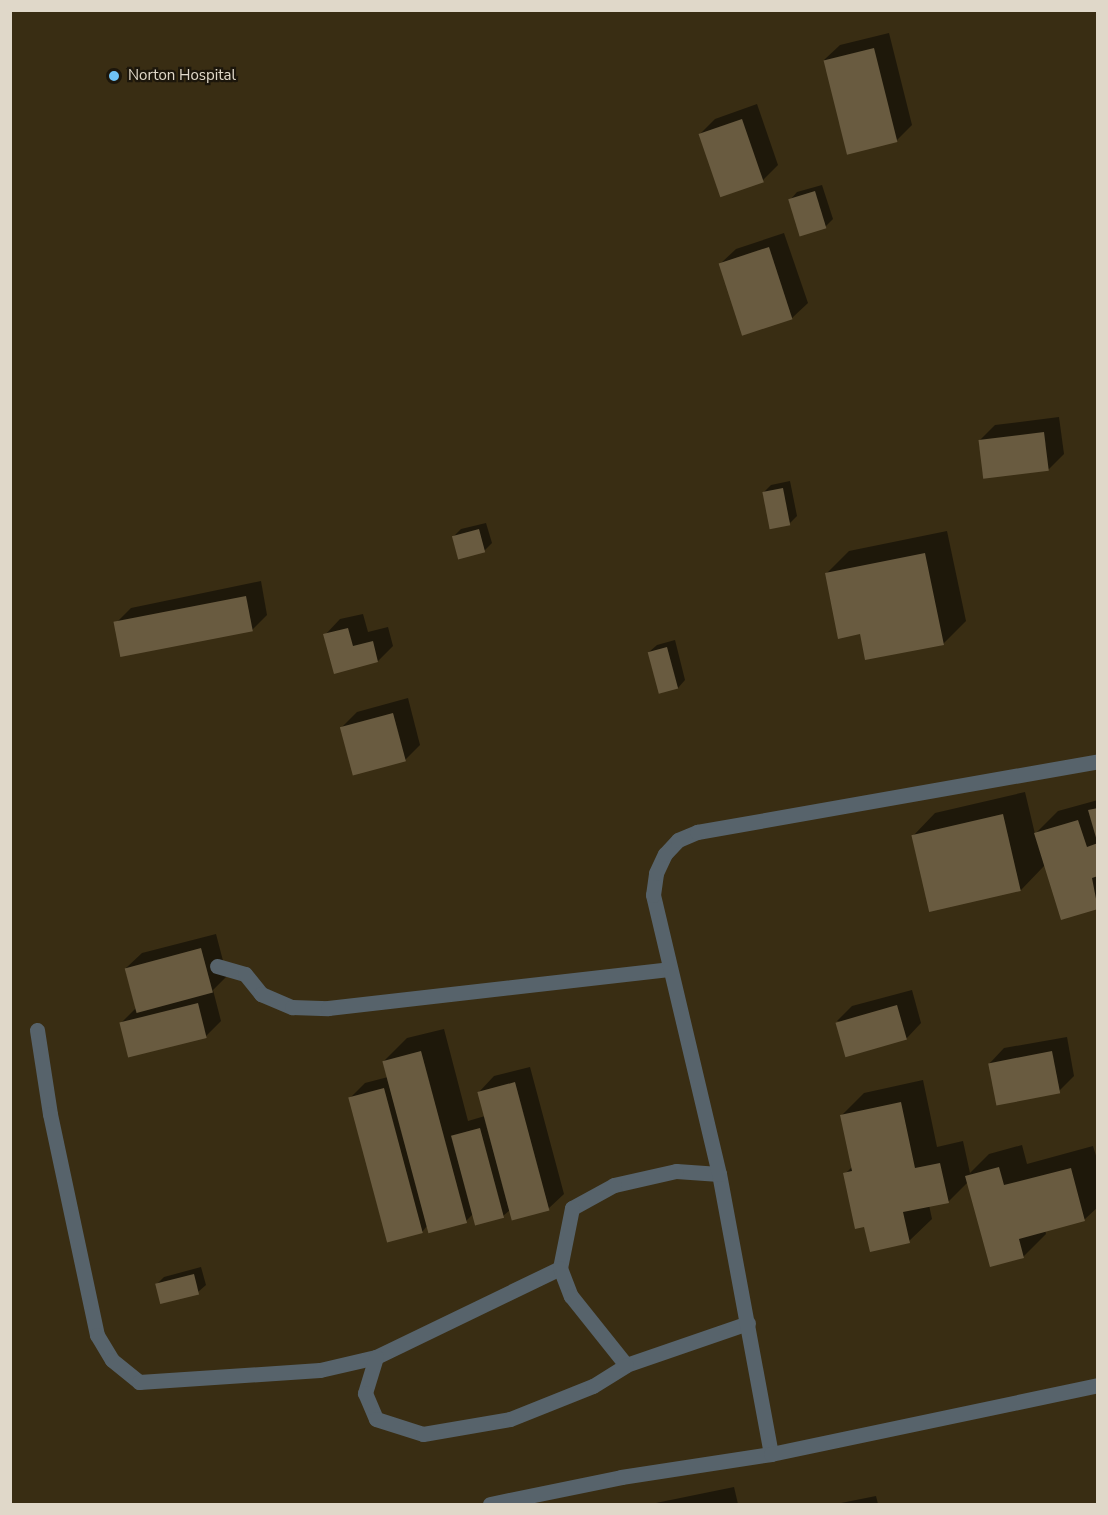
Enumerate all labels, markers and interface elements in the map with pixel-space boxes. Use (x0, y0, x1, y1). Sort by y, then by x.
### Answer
marker: Norton Hospital (105, 67, 123, 85)
place label: Norton Hospital (128, 67, 236, 85)

